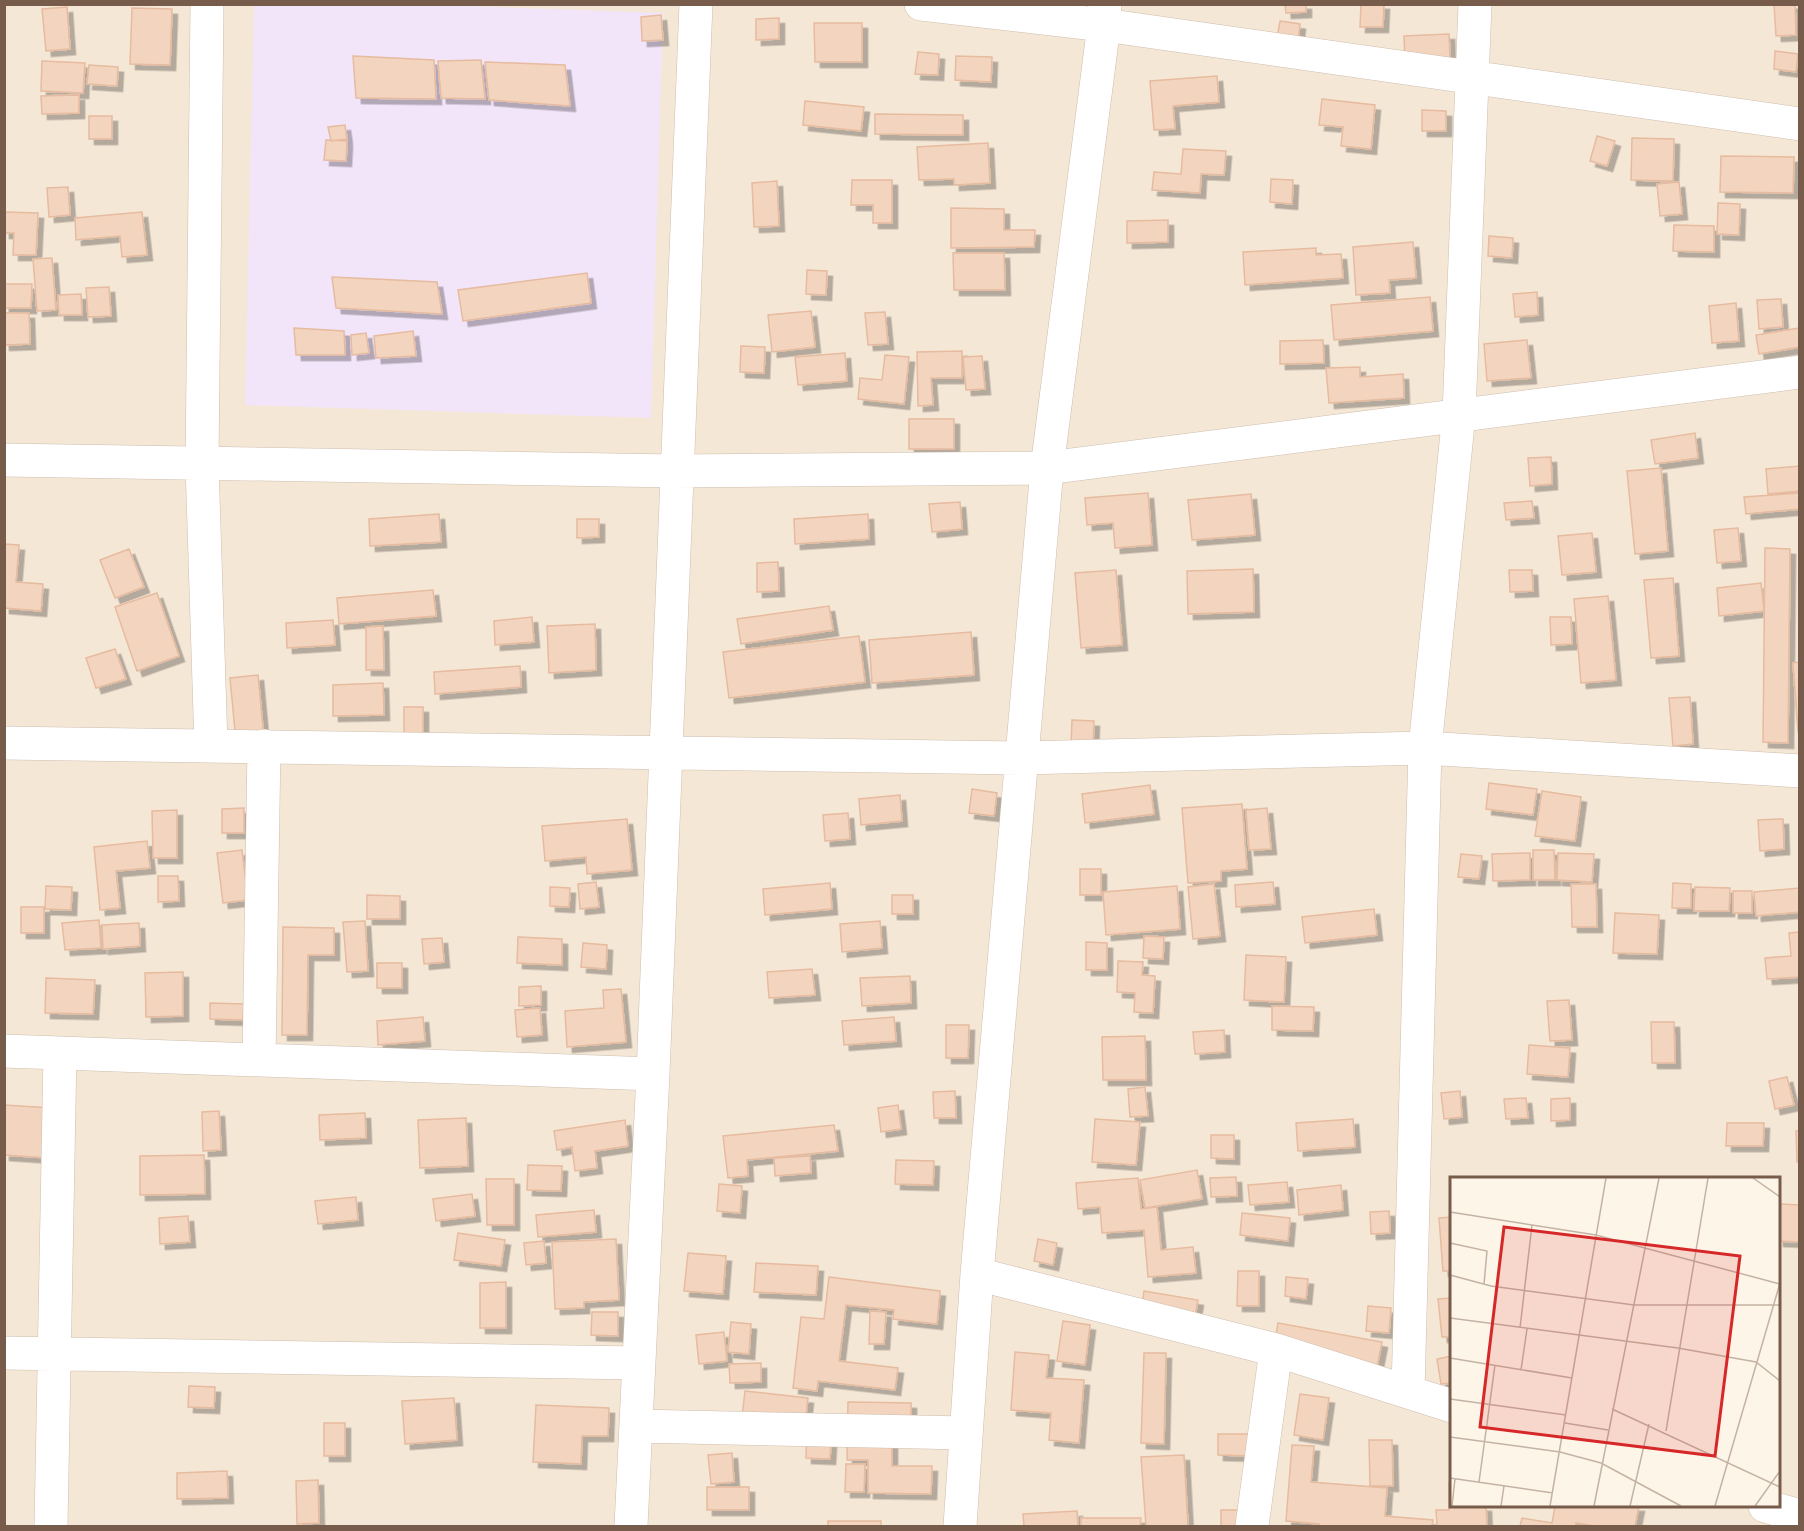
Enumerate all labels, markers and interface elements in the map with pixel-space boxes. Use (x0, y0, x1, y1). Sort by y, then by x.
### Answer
inset map (1450, 1177, 1780, 1507)

